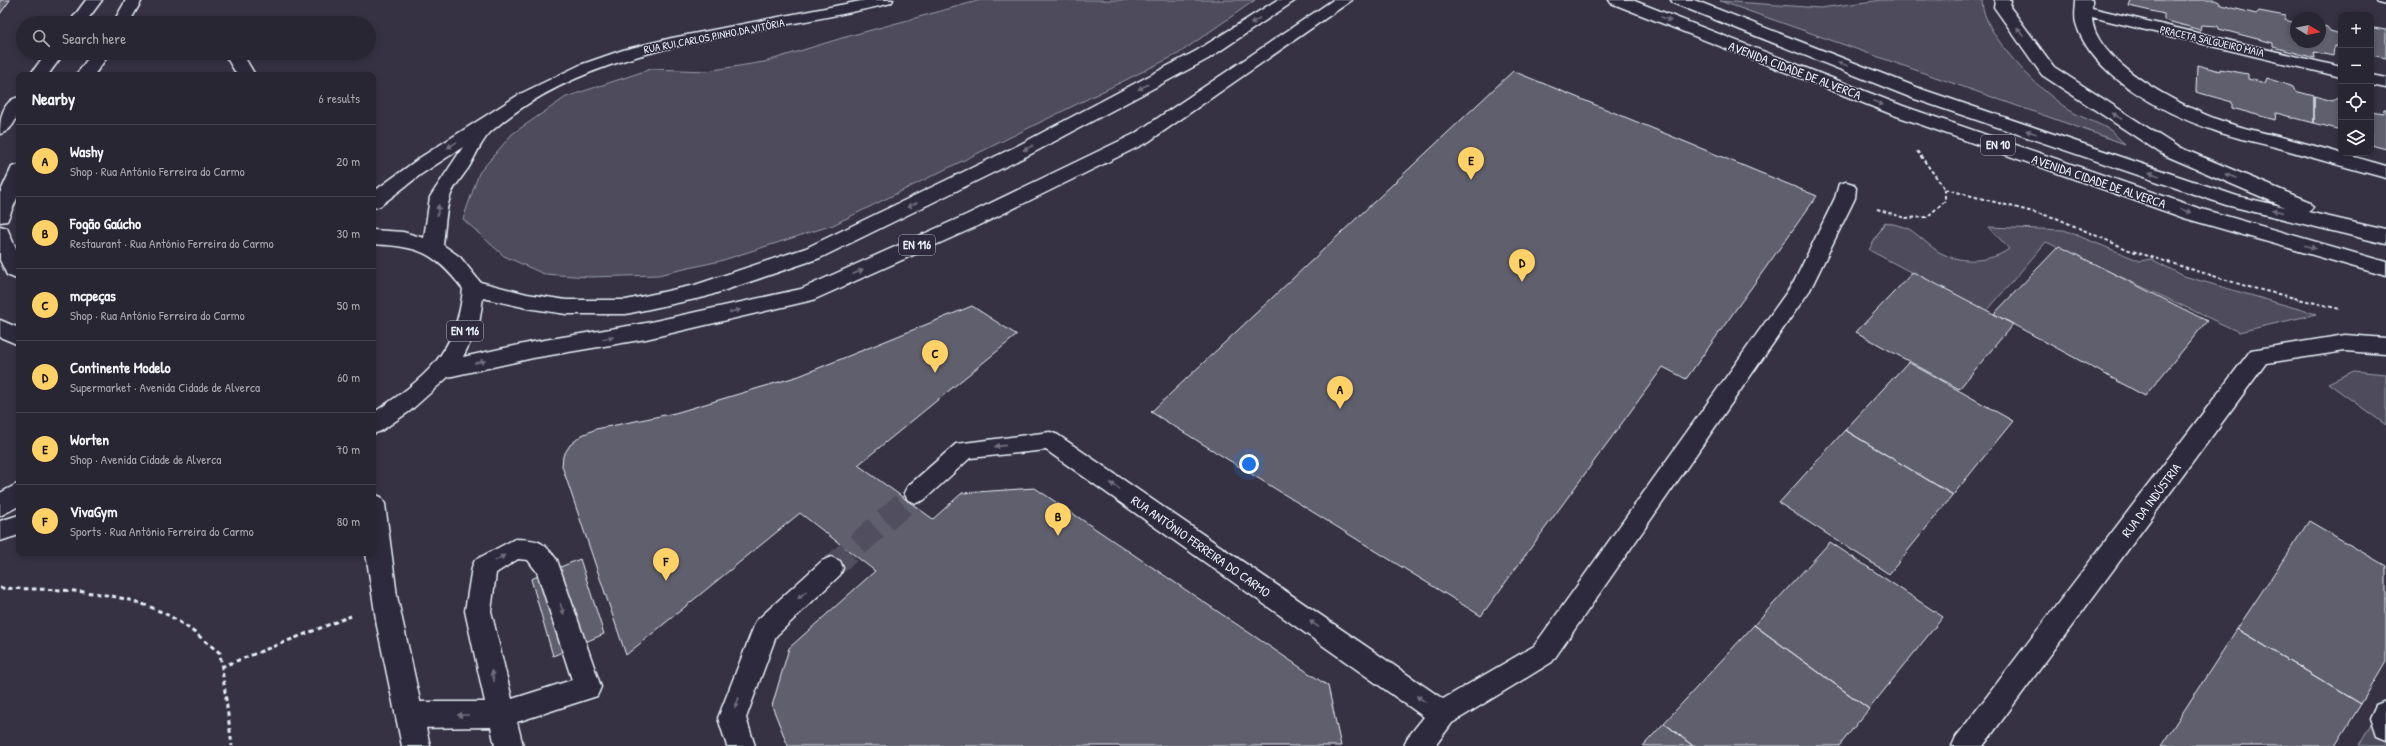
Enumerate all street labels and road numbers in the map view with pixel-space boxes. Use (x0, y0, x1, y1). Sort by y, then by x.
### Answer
street label: RUA RUI CARLOS PINHO DA VITÓRIA (643, 15, 786, 57)
street label: PRACETA SALGUEIRO MAIA (2159, 22, 2266, 60)
street label: AVENIDA CIDADE DE ALVERCA (1726, 36, 1865, 104)
road number: EN 10 (1981, 135, 2015, 155)
street label: AVENIDA CIDADE DE ALVERCA (2029, 150, 2169, 213)
road number: EN 116 (899, 235, 935, 255)
road number: EN 116 (447, 321, 483, 341)
street label: RUA DA INDÚSTRIA (2117, 459, 2185, 541)
street label: RUA ANTÓNIO FERREIRA DO CARMO (1128, 491, 1274, 601)

